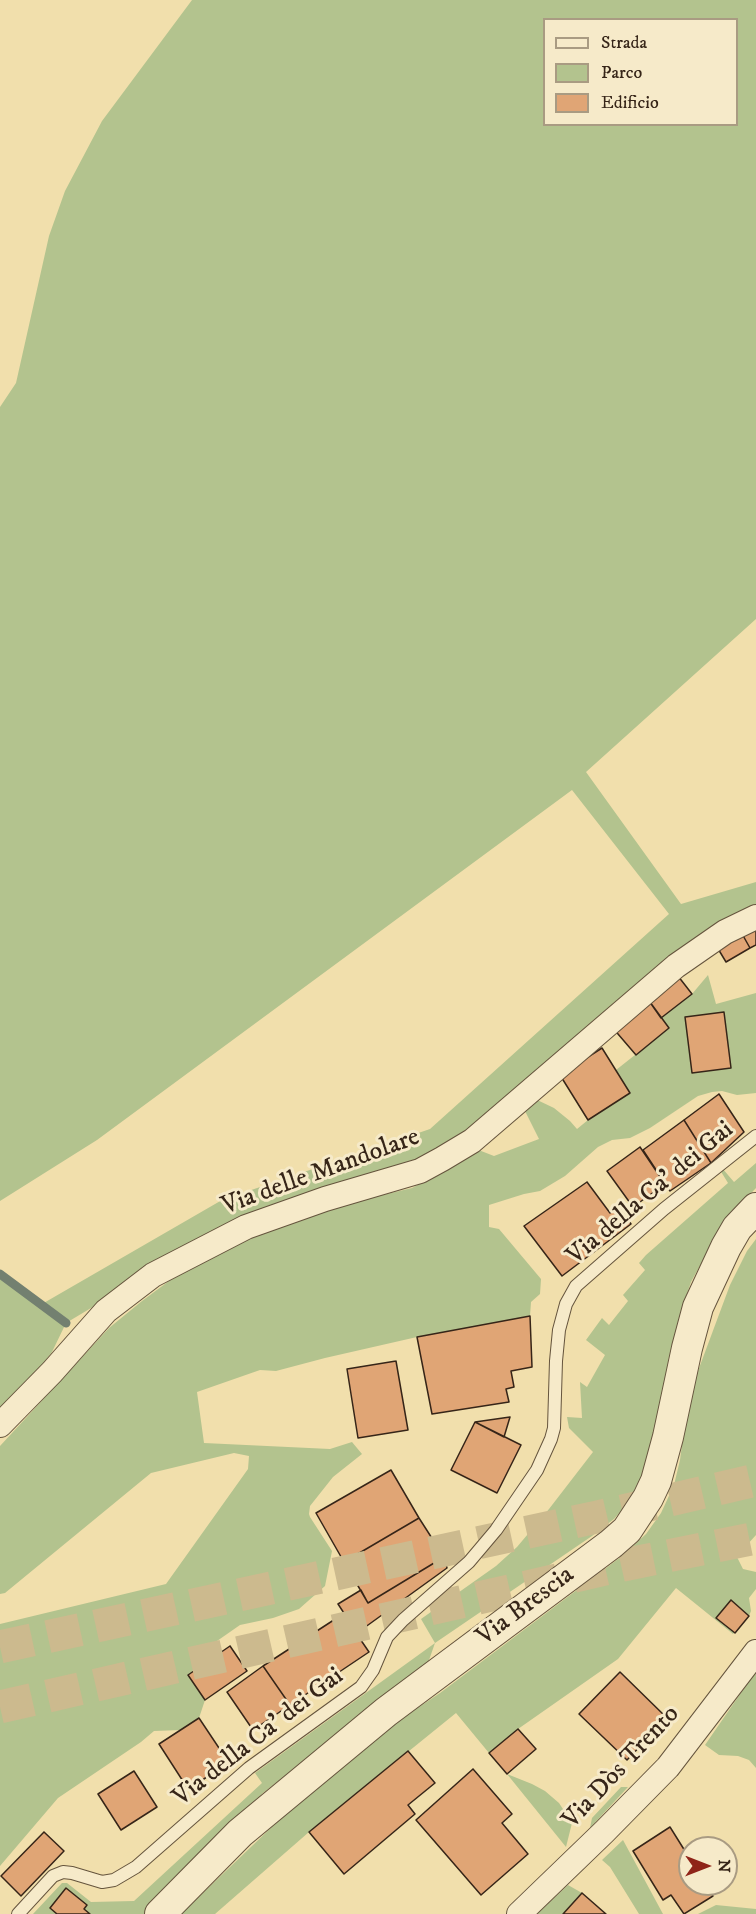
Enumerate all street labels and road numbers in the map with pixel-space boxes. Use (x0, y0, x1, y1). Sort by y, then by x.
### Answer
street label: Via della Ca' dei Gai (561, 1115, 741, 1273)
street label: Via delle Mandolare (218, 1123, 424, 1223)
street label: Via Brescia (471, 1560, 581, 1654)
street label: Via della Ca' dei Gai (167, 1662, 351, 1814)
street label: Via Dòs Trento (557, 1700, 687, 1836)

